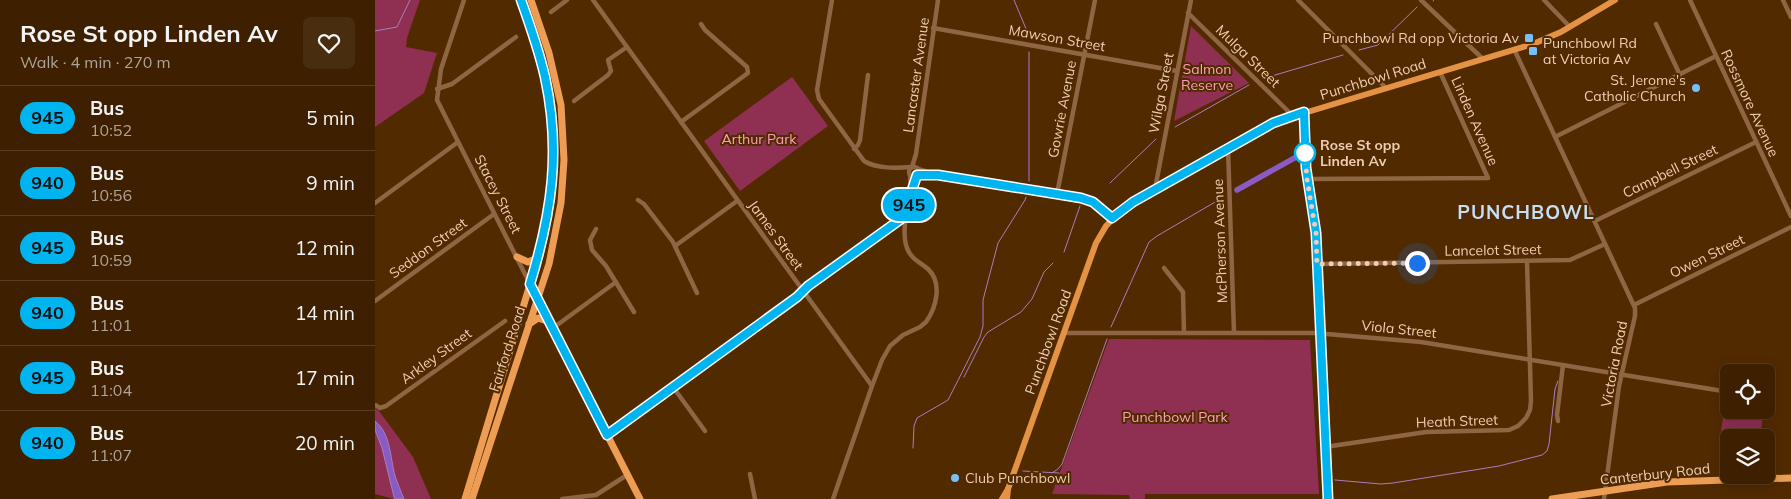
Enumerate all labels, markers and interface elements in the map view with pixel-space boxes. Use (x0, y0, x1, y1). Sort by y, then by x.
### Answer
street label: Lancaster Avenue (899, 16, 933, 134)
button: heart (303, 17, 355, 69)
text: Rose St opp Linden Av (20, 18, 278, 48)
street label: Mawson Street (1007, 21, 1107, 55)
street label: Mulga Street (1212, 21, 1284, 91)
place label: Punchbowl Rd opp Victoria Av (1322, 29, 1520, 47)
marker: Punchbowl Rd opp Victoria Av (1523, 32, 1535, 44)
place label: Punchbowl Rd at Victoria Av (1543, 34, 1637, 68)
marker: Punchbowl Rd at Victoria Av (1527, 45, 1539, 57)
street label: Rossmore Avenue (1717, 46, 1783, 160)
street label: Wilga Street (1144, 51, 1178, 135)
text: Walk · 4 min · 270 m (20, 52, 171, 72)
street label: Punchbowl Road (1318, 54, 1428, 104)
street label: Gowrie Avenue (1044, 59, 1080, 159)
park label: Salmon Reserve (1181, 60, 1233, 94)
place label: St. Jerome's Catholic Church (1584, 71, 1686, 105)
street label: Linden Avenue (1447, 74, 1503, 168)
marker: St. Jerome's Catholic Church (1690, 82, 1702, 94)
text: Bus (90, 96, 124, 120)
text: 945 (31, 106, 64, 129)
text: 5 min (306, 106, 355, 130)
text: 10:52 (90, 120, 132, 140)
park label: Arthur Park (721, 130, 797, 148)
place label: Rose St opp Linden Av (1320, 136, 1401, 170)
street label: Campbell Street (1620, 140, 1721, 202)
marker: Rose St opp Linden Av (1294, 142, 1316, 164)
street label: Stacey Street (470, 152, 526, 237)
text: Bus (90, 161, 124, 185)
text: 940 (31, 171, 64, 194)
text: 9 min (306, 171, 355, 195)
street label: McPherson Avenue (1209, 178, 1231, 304)
text: 10:56 (90, 185, 132, 205)
line badge: 945 (880, 189, 938, 221)
text: 945 (893, 193, 925, 216)
street label: James Street (745, 196, 808, 274)
district label: PUNCHBOWL (1457, 200, 1595, 224)
street label: Seddon Street (386, 214, 470, 282)
text: Bus (90, 226, 124, 250)
street label: Owen Street (1667, 230, 1747, 282)
text: 945 (31, 236, 64, 259)
text: 12 min (295, 236, 355, 260)
street label: Lancelot Street (1444, 240, 1542, 260)
text: 10:59 (90, 250, 132, 270)
your location (1405, 251, 1430, 276)
street label: Punchbowl Road (1021, 287, 1075, 397)
text: Bus (90, 291, 124, 315)
text: 940 (31, 301, 64, 324)
text: 14 min (295, 301, 355, 325)
street label: Fairford Road (485, 304, 529, 394)
text: 11:01 (90, 315, 132, 335)
street label: Viola Street (1361, 316, 1437, 342)
street label: Victoria Road (1597, 319, 1631, 409)
street label: Arkley Street (397, 324, 475, 388)
text: Bus (90, 356, 124, 380)
map controls (1720, 364, 1775, 484)
button: locate (1720, 364, 1775, 419)
text: 945 (31, 366, 64, 389)
text: 17 min (295, 366, 355, 390)
text: 11:04 (90, 380, 132, 400)
park label: Punchbowl Park (1122, 408, 1228, 426)
street label: Heath Street (1416, 411, 1498, 431)
text: Bus (90, 421, 124, 445)
button: layers (1720, 429, 1775, 484)
text: 940 (31, 431, 64, 454)
text: 20 min (295, 431, 355, 455)
text: 11:07 (90, 445, 132, 465)
street label: Canterbury Road (1599, 459, 1711, 489)
place label: Club Punchbowl (965, 469, 1070, 487)
marker: Club Punchbowl (949, 472, 961, 484)

